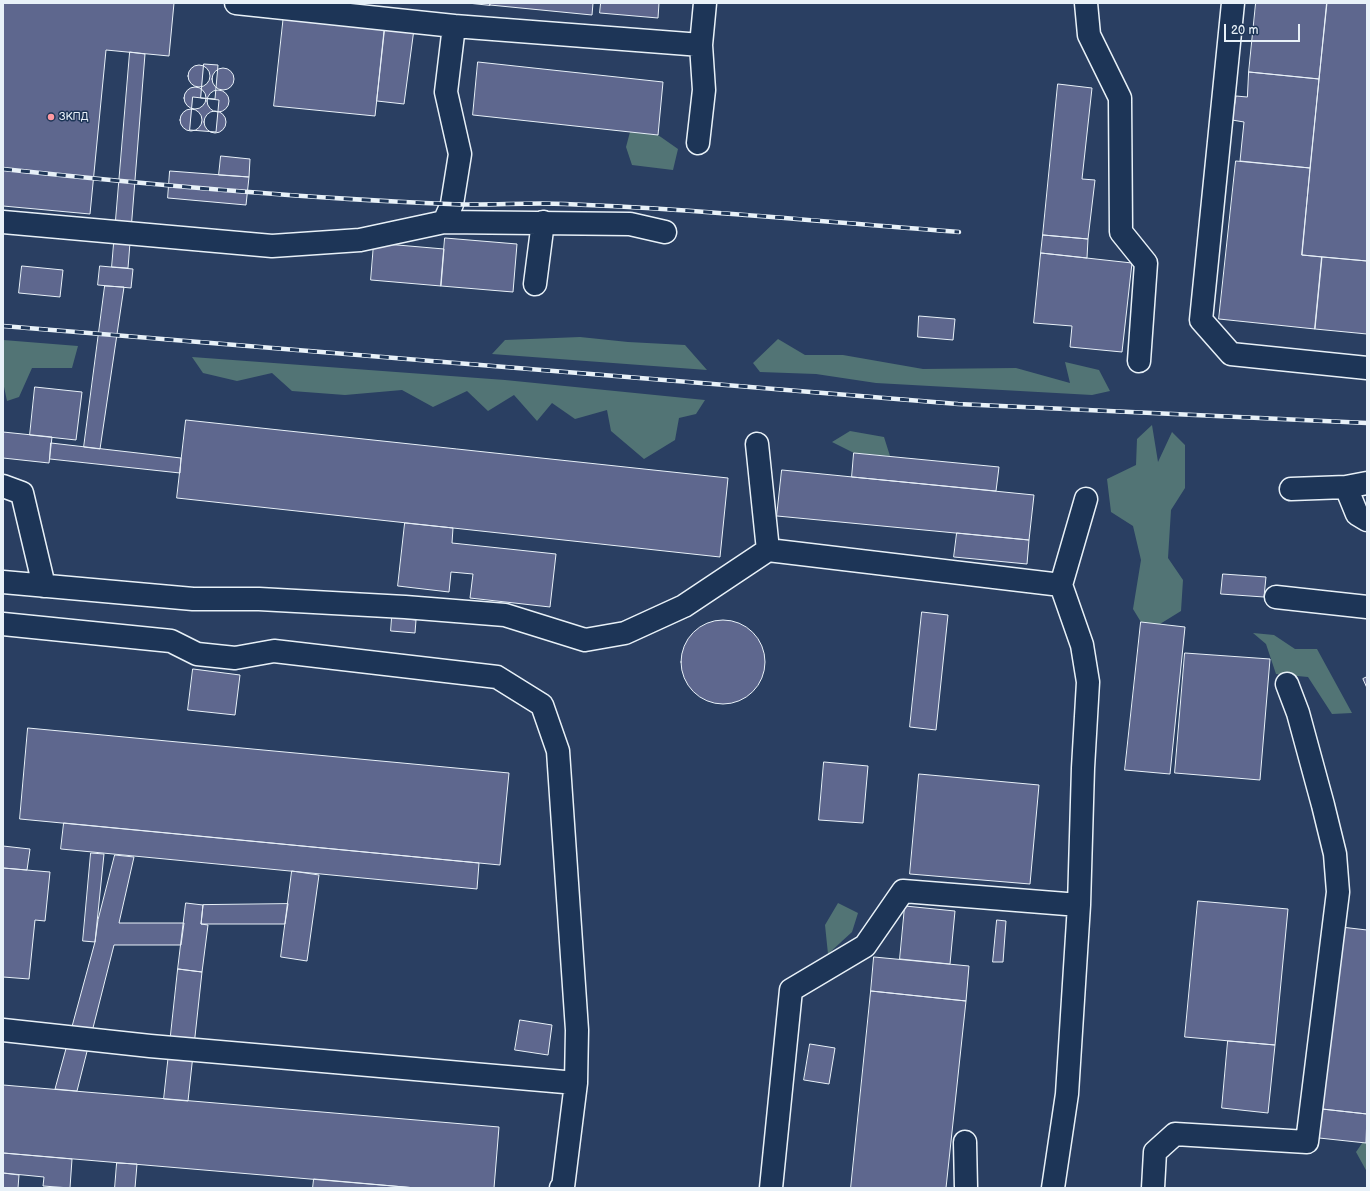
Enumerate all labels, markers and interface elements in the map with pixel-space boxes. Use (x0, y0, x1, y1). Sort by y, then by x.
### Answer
scale bar (1226, 16, 1302, 42)
text: 20 m (1231, 23, 1258, 38)
place label: ЗКПД (59, 110, 89, 124)
marker: ЗКПД (46, 112, 56, 122)

